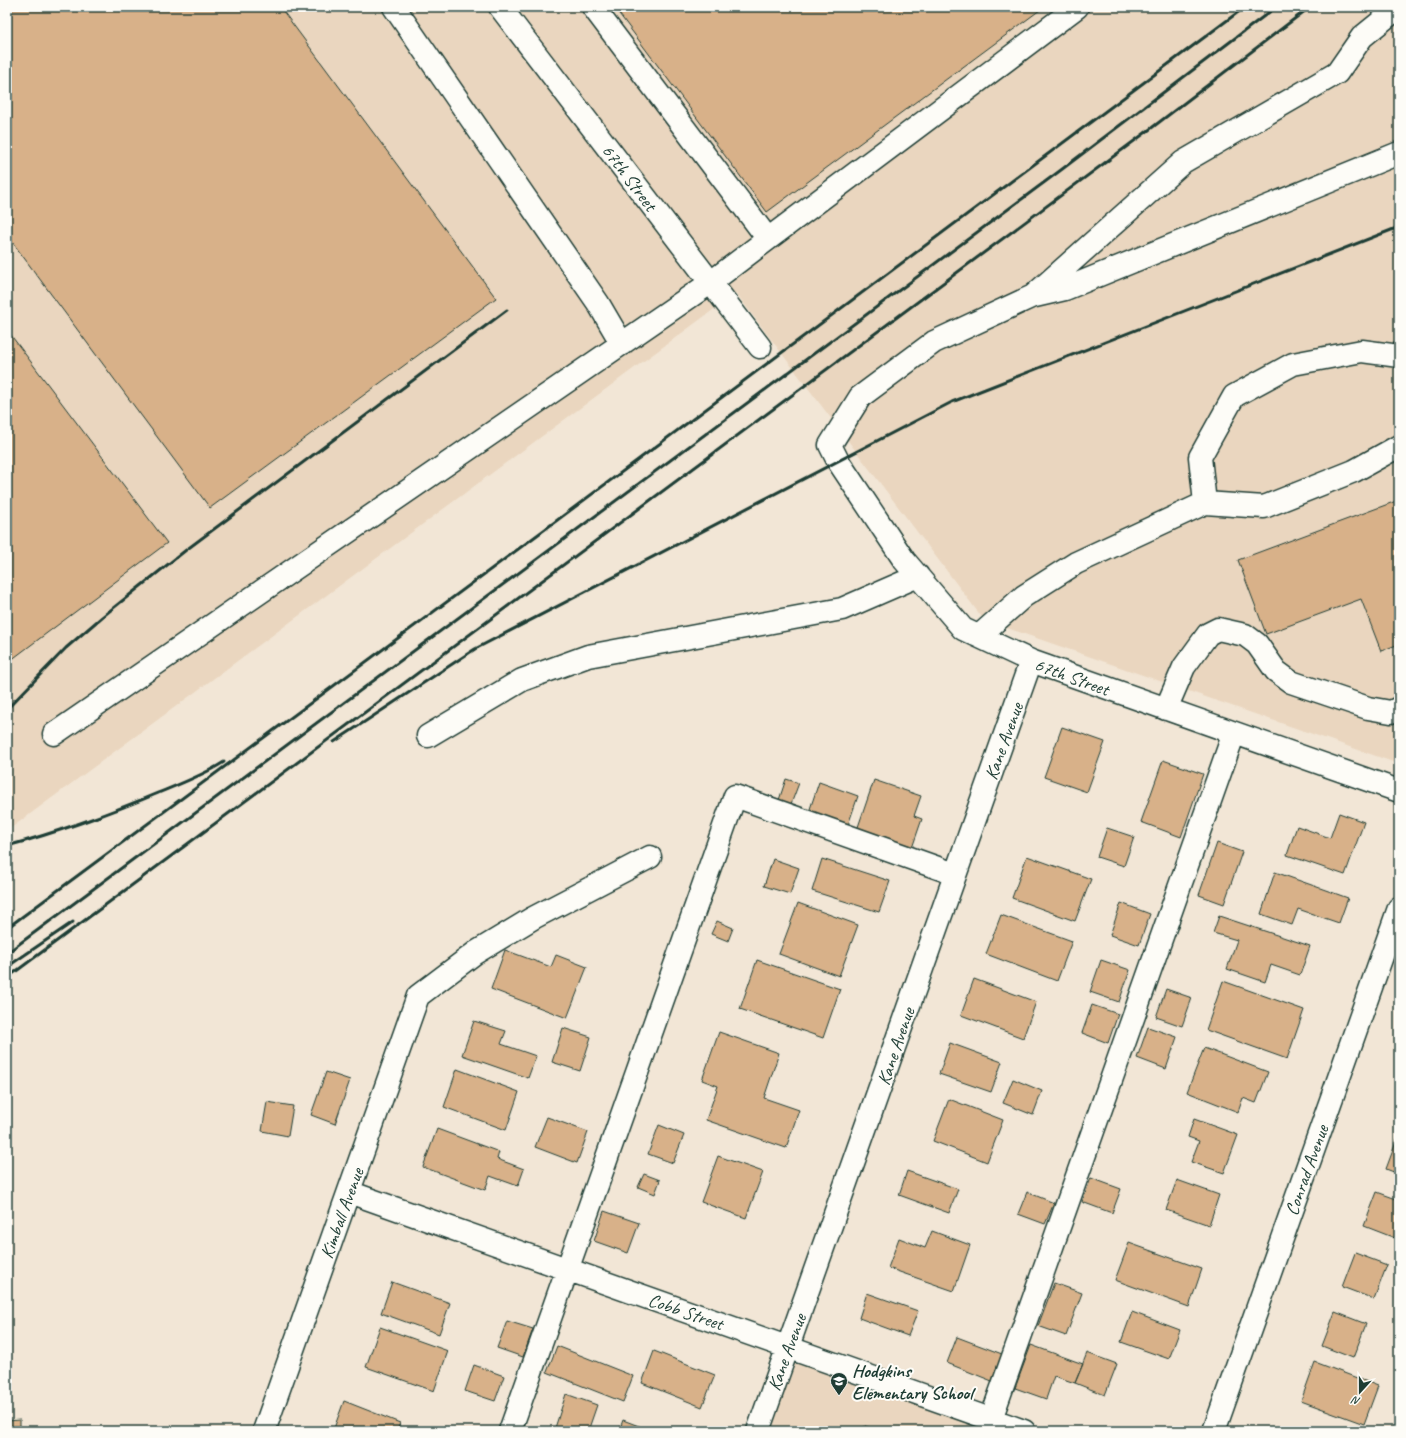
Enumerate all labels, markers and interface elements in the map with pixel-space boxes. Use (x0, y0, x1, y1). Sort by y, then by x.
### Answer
street label: 67th Street (596, 139, 663, 217)
street label: 67th Street (1031, 652, 1114, 702)
street label: Kane Avenue (979, 698, 1030, 783)
street label: Kane Avenue (872, 1003, 921, 1088)
street label: Conrad Avenue (1280, 1120, 1335, 1219)
street label: Kimball Avenue (315, 1163, 370, 1262)
street label: Cobb Street (645, 1288, 728, 1337)
street label: Kane Avenue (762, 1309, 813, 1394)
place label: Hodgkins Elementary School (852, 1359, 976, 1405)
school or university icon: Hodgkins Elementary School (829, 1371, 849, 1396)
north arrow (1340, 1372, 1380, 1412)
text: N (1349, 1393, 1362, 1409)

